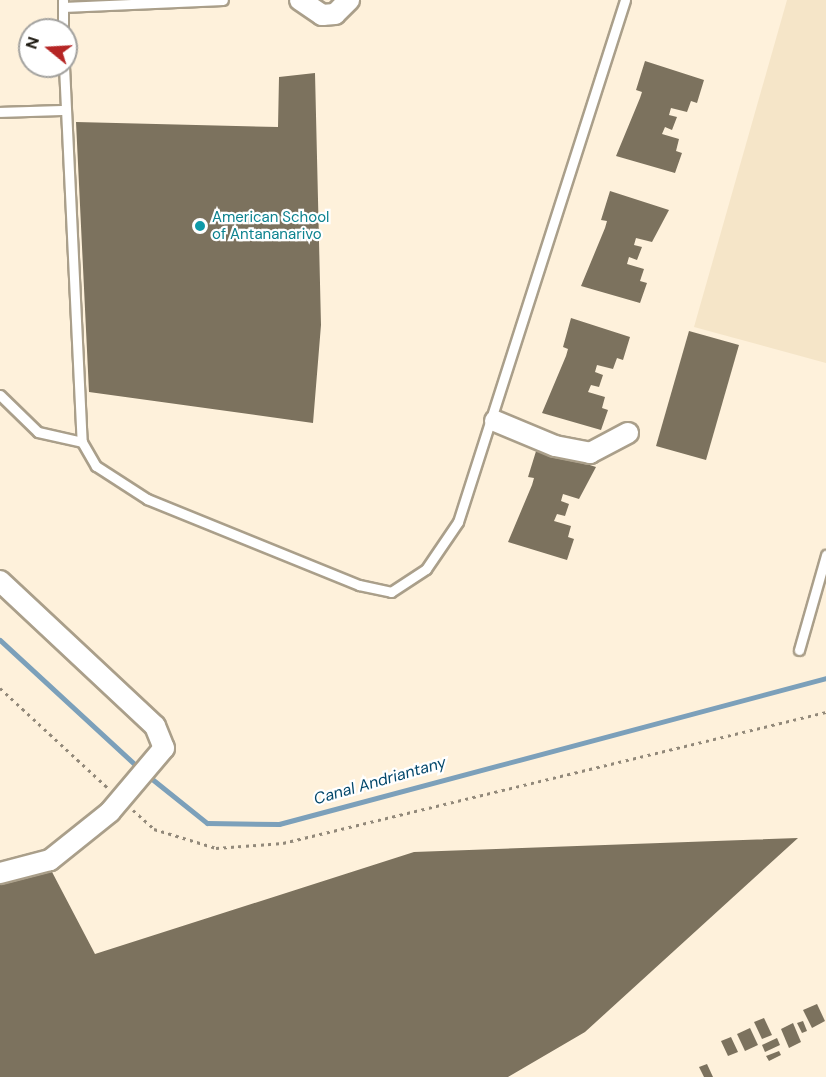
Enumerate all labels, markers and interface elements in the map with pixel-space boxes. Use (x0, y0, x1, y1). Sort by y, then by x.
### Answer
north arrow (18, 18, 78, 78)
text: N (21, 34, 44, 52)
place label: American School of Antananarivo (212, 208, 329, 243)
marker: American School of Antananarivo (193, 219, 207, 233)
water label: Canal Andriantany (312, 753, 448, 809)

